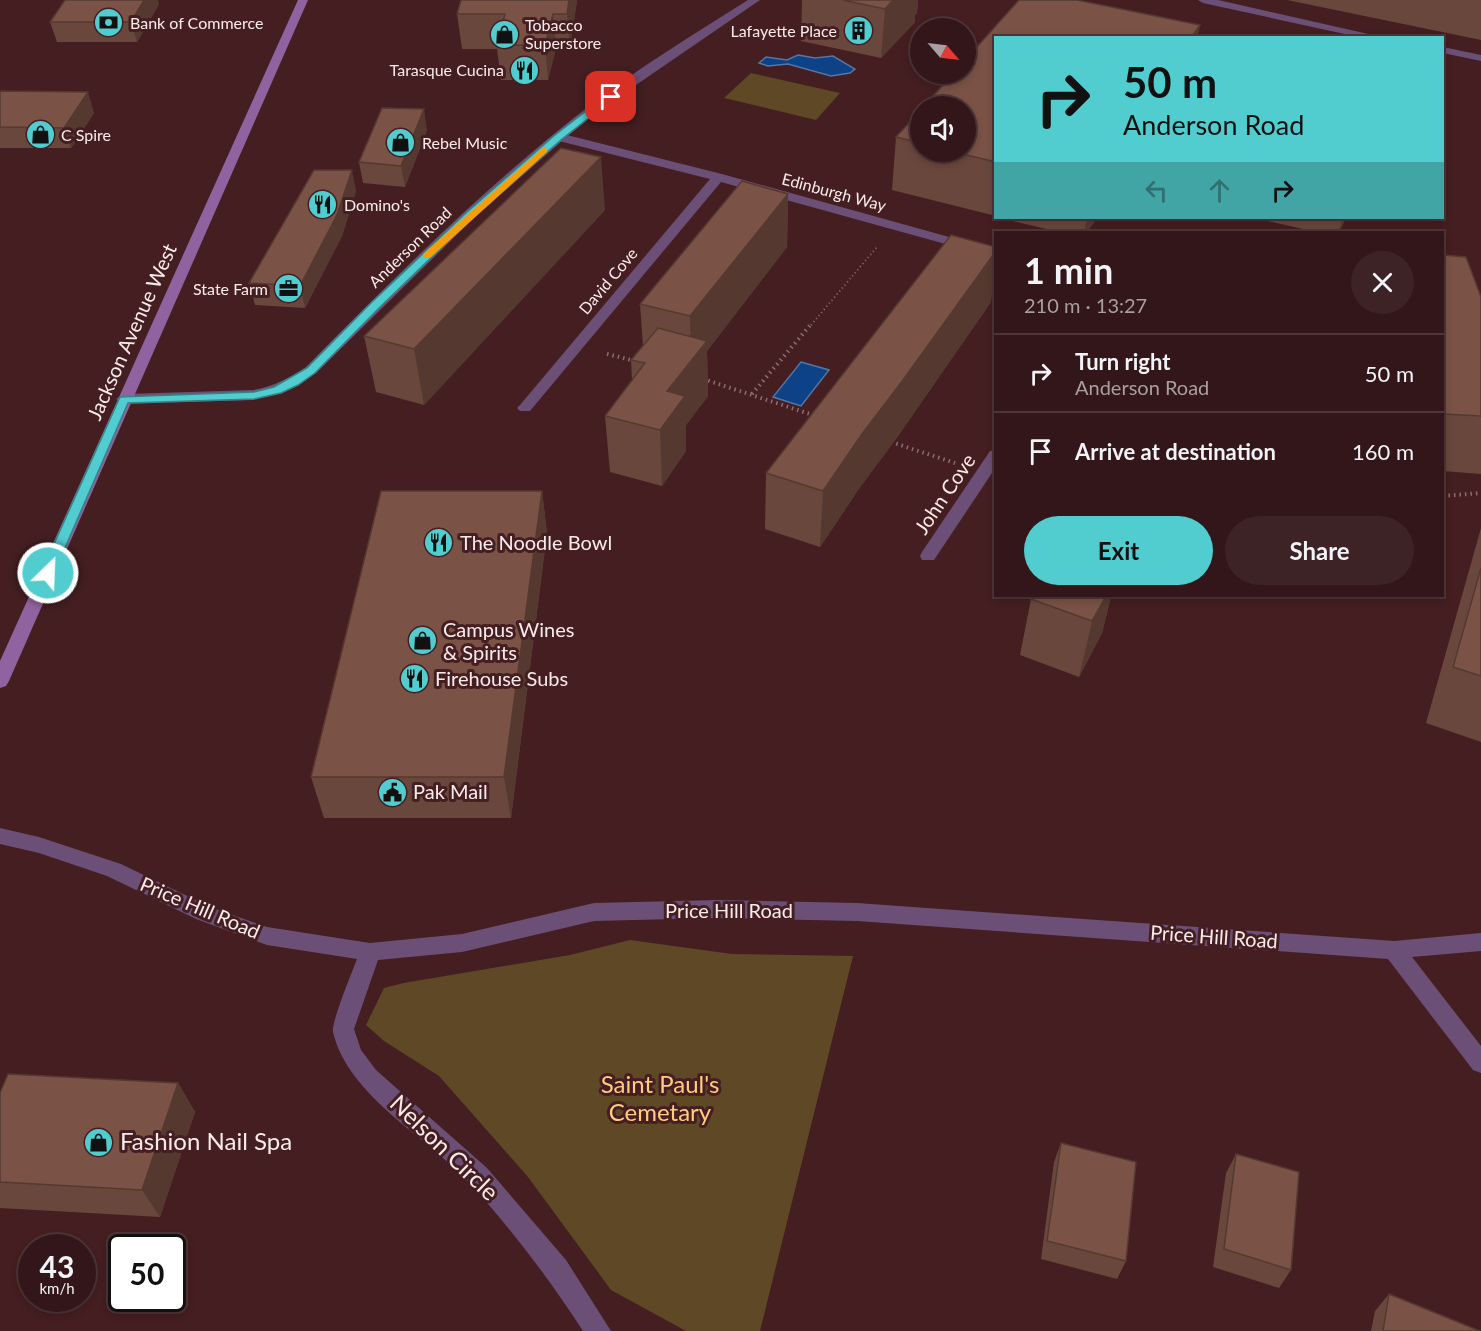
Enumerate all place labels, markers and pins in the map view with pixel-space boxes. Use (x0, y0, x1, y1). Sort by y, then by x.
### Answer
bank icon: Bank of Commerce (93, 7, 125, 39)
place label: Bank of Commerce (130, 13, 263, 32)
place label: Tobacco Superstore (525, 15, 601, 52)
building icon: Lafayette Place (842, 15, 874, 47)
shop icon: Tobacco Superstore (488, 18, 520, 50)
place label: Lafayette Place (731, 21, 837, 40)
restaurant icon: Tarasque Cucina (509, 54, 541, 86)
place label: Tarasque Cucina (390, 60, 504, 79)
pin (585, 71, 636, 122)
shop icon: C Spire (24, 119, 56, 151)
place label: C Spire (61, 125, 111, 144)
shop icon: Rebel Music (385, 127, 417, 159)
place label: Rebel Music (422, 133, 508, 152)
restaurant icon: Domino's (307, 189, 339, 221)
place label: Domino's (344, 195, 410, 214)
office icon: State Farm (273, 273, 305, 305)
place label: State Farm (193, 279, 268, 298)
restaurant icon: The Noodle Bowl (423, 527, 455, 559)
place label: The Noodle Bowl (460, 530, 612, 554)
place label: Campus Wines & Spirits (443, 617, 574, 664)
shop icon: Campus Wines & Spirits (406, 625, 438, 657)
restaurant icon: Firehouse Subs (398, 663, 430, 695)
place label: Firehouse Subs (435, 666, 568, 690)
public building icon: Pak Mail (376, 776, 408, 808)
place label: Pak Mail (413, 779, 488, 803)
shop icon: Fashion Nail Spa (83, 1126, 115, 1158)
place label: Fashion Nail Spa (120, 1126, 292, 1155)

